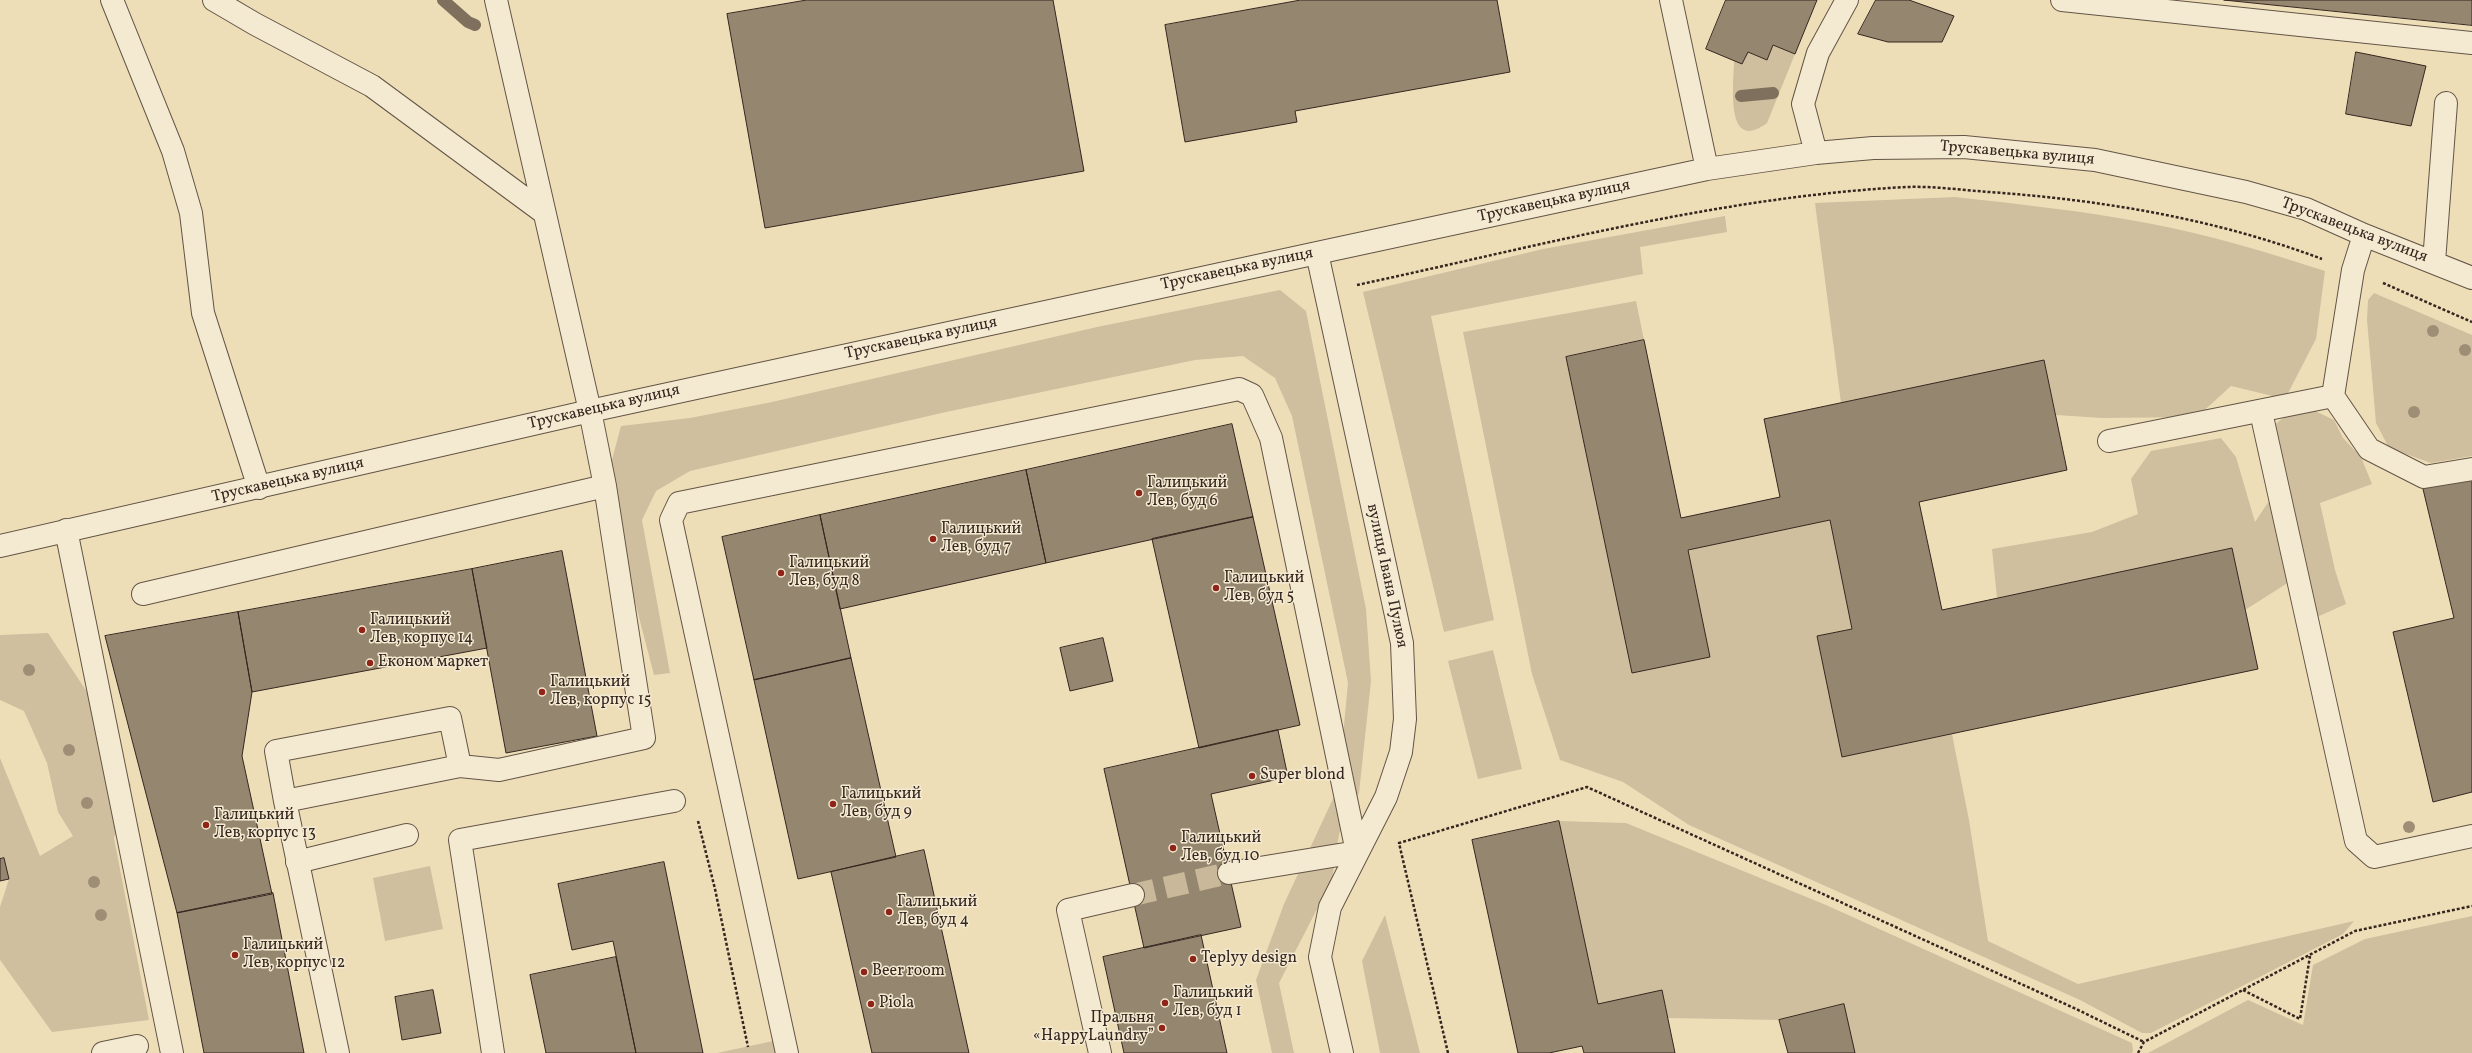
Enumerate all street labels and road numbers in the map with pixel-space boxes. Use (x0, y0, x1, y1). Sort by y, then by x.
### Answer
street label: Трускавецька вулиця (1939, 138, 2095, 170)
street label: Трускавецька вулиця (1476, 176, 1632, 228)
street label: Трускавецька вулиця (2278, 194, 2430, 268)
street label: Трускавецька вулиця (1159, 244, 1315, 296)
street label: Трускавецька вулиця (843, 313, 999, 365)
street label: Трускавецька вулиця (526, 381, 682, 435)
street label: Трускавецька вулиця (210, 454, 366, 508)
street label: вулиця Івана Пулюя (1361, 502, 1411, 650)

